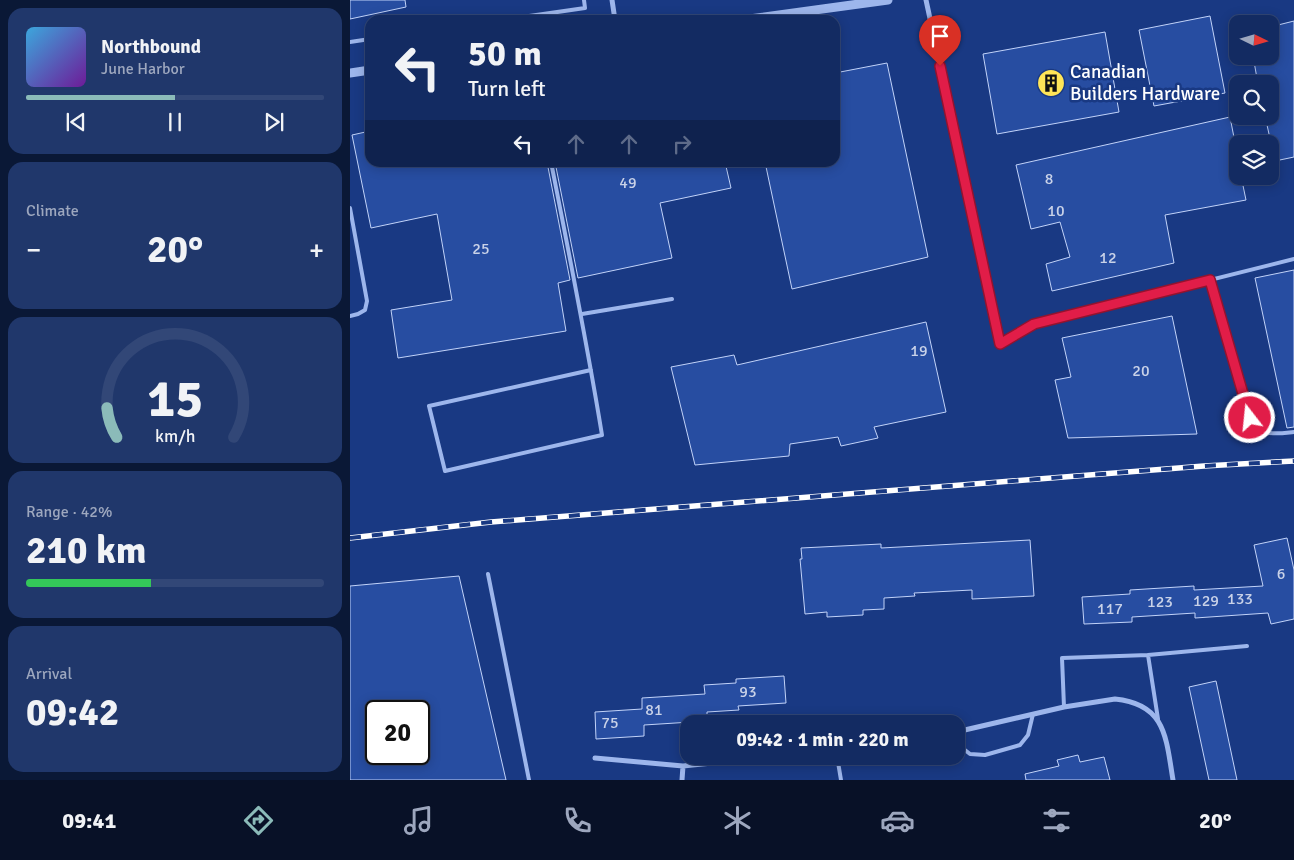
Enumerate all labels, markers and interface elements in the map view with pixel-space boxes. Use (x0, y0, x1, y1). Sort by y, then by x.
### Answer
pin (919, 15, 961, 66)
north arrow (1229, 15, 1279, 65)
map controls (1229, 15, 1279, 185)
icon: arrive (926, 22, 954, 50)
text: 50 m (468, 32, 542, 75)
text: Northbound (101, 35, 201, 59)
icon: left (385, 35, 450, 100)
text: June Harbor (101, 59, 185, 79)
place label: Canadian Builders Hardware (1070, 60, 1220, 106)
building icon: Canadian Builders Hardware (1036, 68, 1066, 98)
text: Turn left (468, 75, 546, 102)
button: search (1229, 75, 1279, 125)
icon: previous (62, 108, 90, 136)
icon: pause (161, 108, 189, 136)
icon: next (260, 108, 288, 136)
icon: left (509, 130, 537, 158)
icon: ahead (562, 130, 590, 158)
icon: ahead (615, 130, 643, 158)
icon: right (668, 130, 696, 158)
button: layers (1229, 135, 1279, 185)
house number: 8 (1045, 169, 1053, 189)
house number: 49 (619, 173, 637, 193)
text: Climate (26, 201, 79, 221)
house number: 10 (1047, 201, 1065, 221)
text: 20° (147, 226, 203, 273)
text: − (26, 233, 41, 267)
text: + (309, 233, 324, 267)
house number: 25 (472, 239, 490, 259)
house number: 12 (1099, 248, 1117, 268)
house number: 19 (910, 341, 928, 361)
house number: 20 (1132, 361, 1150, 381)
text: 15 (147, 367, 203, 431)
position arrow (1223, 391, 1275, 443)
text: km/h (155, 425, 195, 447)
text: Range · 42% (26, 502, 112, 522)
text: 210 km (26, 527, 147, 574)
house number: 6 (1277, 564, 1285, 584)
house number: 133 (1227, 589, 1253, 609)
house number: 129 (1193, 591, 1219, 611)
house number: 123 (1147, 592, 1173, 612)
house number: 117 (1097, 599, 1123, 619)
text: Arrival (26, 664, 72, 684)
house number: 93 (739, 682, 757, 702)
text: 09:42 (26, 689, 119, 736)
speed limit sign: 20 (365, 700, 430, 765)
house number: 81 (645, 700, 663, 720)
house number: 75 (601, 713, 619, 733)
text: 09:42 · 1 min · 220 m (736, 728, 909, 752)
icon: directions (241, 803, 276, 838)
icon: music (401, 803, 436, 838)
icon: phone (560, 803, 595, 838)
icon: climate (720, 803, 755, 838)
icon: car (880, 803, 915, 838)
icon: filters (1039, 803, 1074, 838)
text: 09:41 (62, 807, 116, 834)
text: 20° (1199, 807, 1232, 834)

